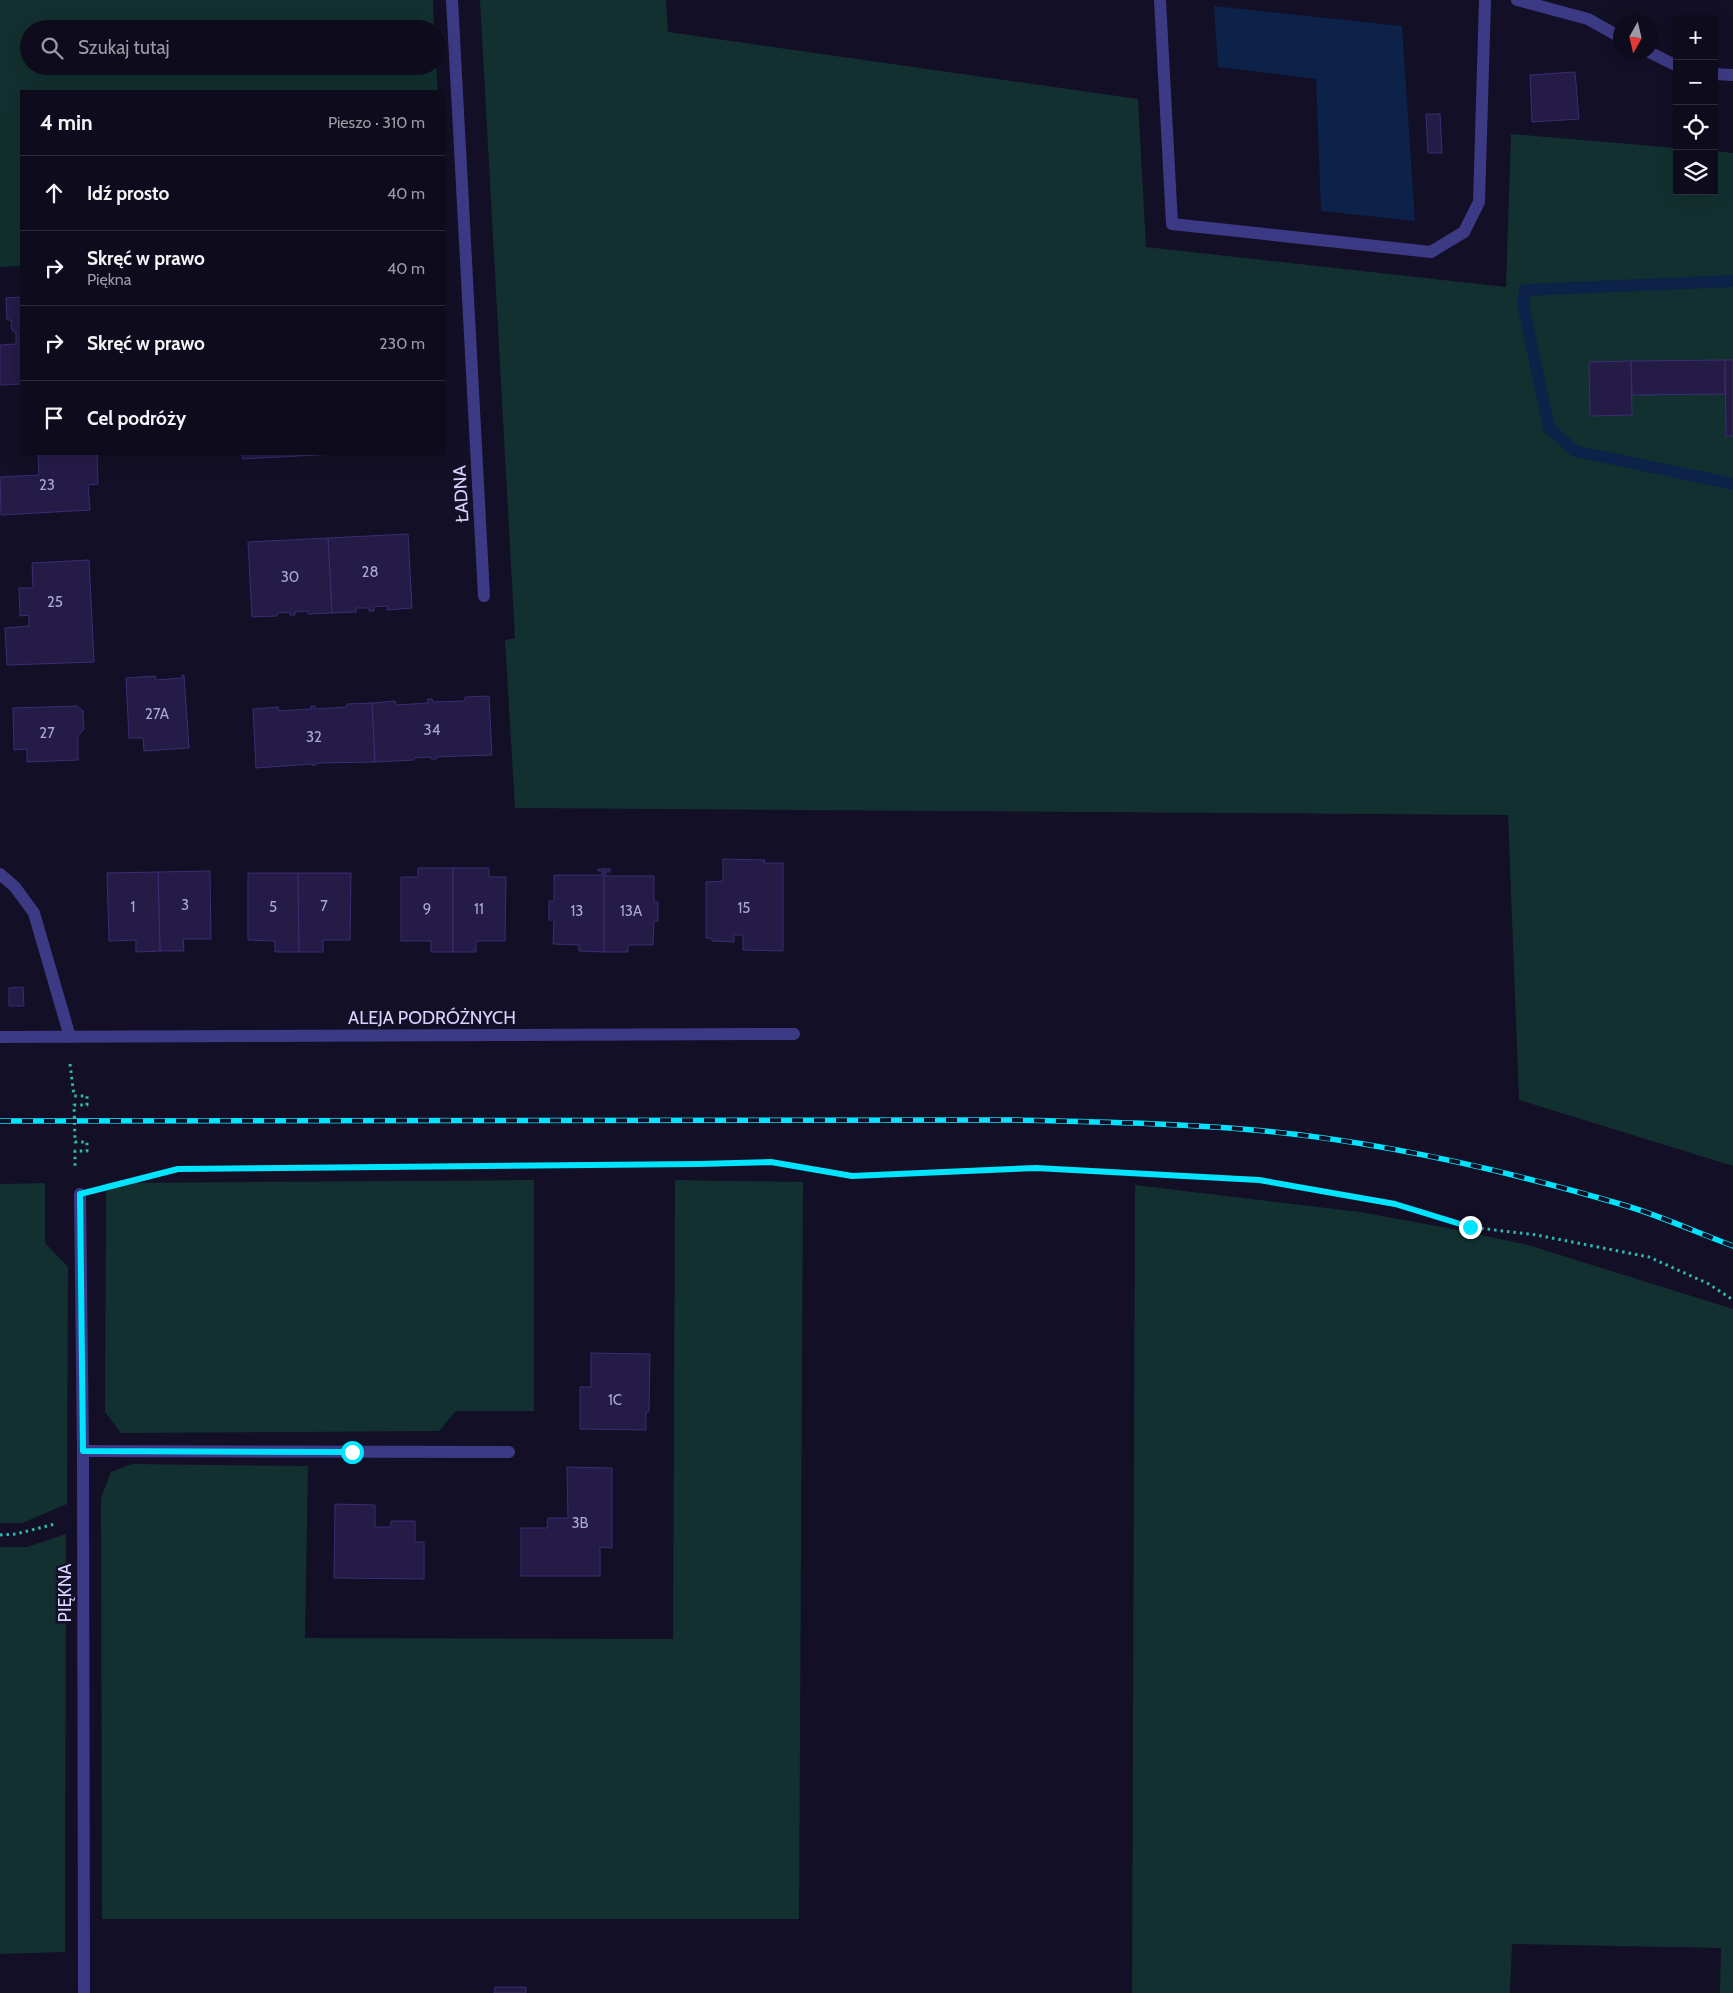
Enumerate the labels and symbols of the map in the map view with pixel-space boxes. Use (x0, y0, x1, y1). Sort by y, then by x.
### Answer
north arrow (1613, 15, 1658, 60)
street label: ŁADNA (449, 465, 473, 523)
house number: 23 (39, 476, 55, 494)
house number: 28 (362, 563, 378, 581)
house number: 30 (281, 568, 299, 586)
house number: 25 (47, 593, 63, 611)
house number: 27A (145, 705, 170, 723)
house number: 34 (424, 721, 441, 739)
house number: 27 (39, 724, 55, 742)
house number: 32 (306, 728, 322, 746)
house number: 3 (181, 896, 189, 914)
house number: 7 (320, 897, 328, 915)
house number: 1 (131, 898, 135, 916)
house number: 5 (269, 898, 277, 916)
house number: 15 (737, 899, 751, 917)
house number: 9 (423, 900, 431, 918)
house number: 11 (474, 900, 484, 918)
house number: 13 (570, 902, 584, 920)
house number: 13A (620, 902, 643, 920)
street label: ALEJA PODRÓŻNYCH (348, 1007, 516, 1029)
route end (1459, 1216, 1482, 1239)
house number: 1C (608, 1391, 622, 1409)
route start (341, 1441, 364, 1464)
house number: 3B (571, 1514, 589, 1532)
street label: PIĘKNA (54, 1564, 76, 1622)

